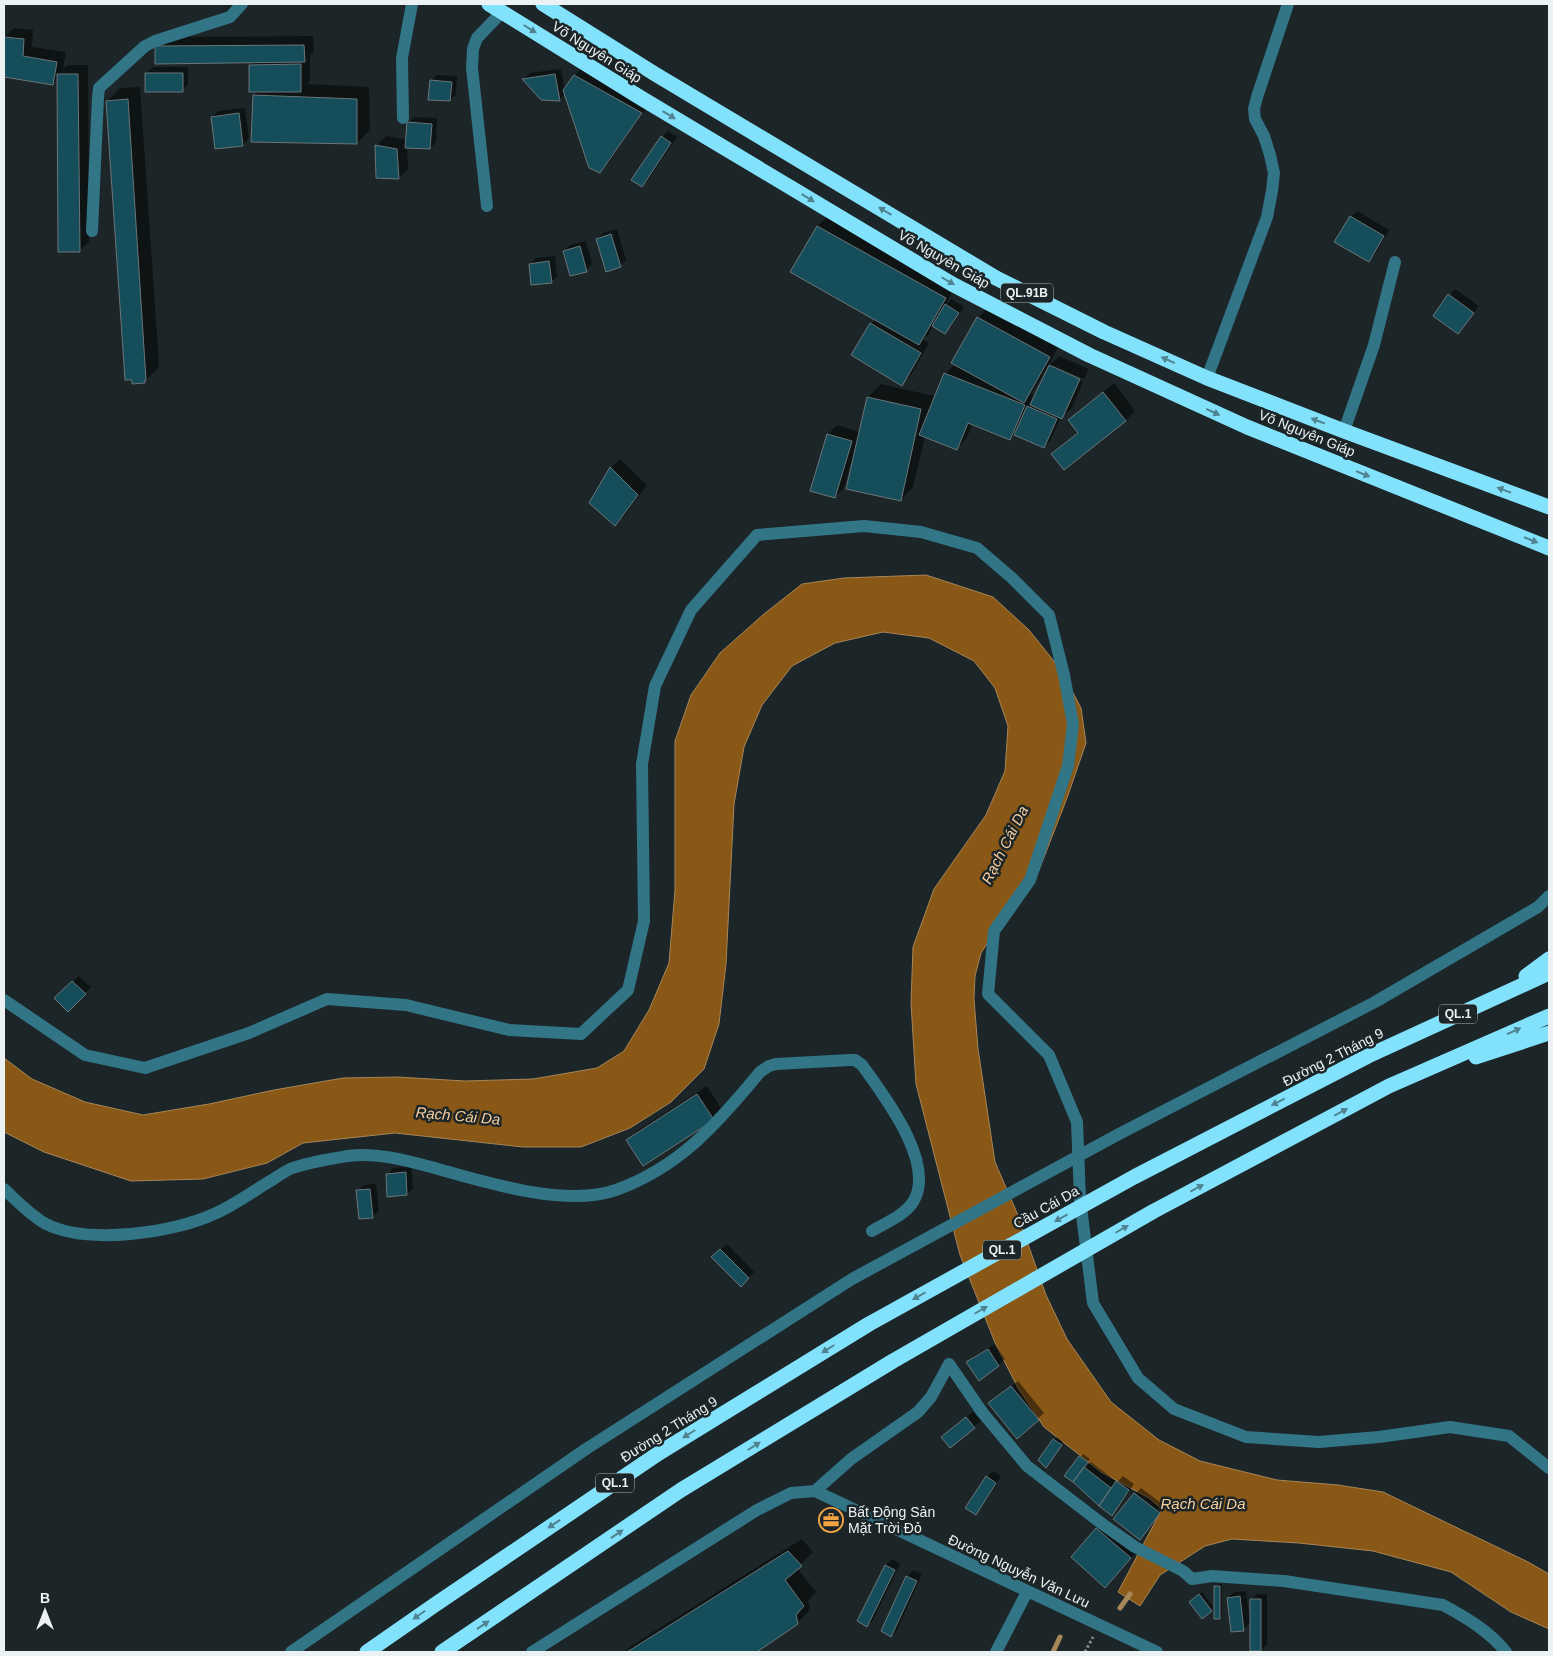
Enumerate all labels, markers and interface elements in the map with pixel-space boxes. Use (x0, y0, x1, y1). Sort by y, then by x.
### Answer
street label: Võ Nguyên Giáp (549, 18, 645, 86)
one-way arrow (524, 25, 537, 34)
one-way arrow (662, 110, 675, 119)
one-way arrow (802, 193, 815, 202)
one-way arrow (878, 207, 891, 216)
street label: Võ Nguyên Giáp (896, 226, 993, 292)
one-way arrow (941, 277, 954, 286)
road number: QL.91B (1001, 284, 1053, 302)
one-way arrow (1161, 356, 1175, 364)
street label: Võ Nguyên Giáp (1256, 406, 1358, 460)
one-way arrow (1206, 408, 1220, 416)
one-way arrow (1311, 417, 1326, 424)
one-way arrow (1356, 470, 1370, 478)
one-way arrow (1496, 486, 1511, 493)
one-way arrow (1523, 537, 1538, 545)
water label: Rạch Cái Da (978, 803, 1031, 887)
road number: QL.1 (1439, 1004, 1477, 1024)
street label: Đường 2 Tháng 9 (1280, 1025, 1386, 1089)
one-way arrow (1507, 1027, 1521, 1035)
one-way arrow (1271, 1098, 1285, 1107)
water label: Rạch Cái Da (415, 1103, 501, 1128)
one-way arrow (1333, 1108, 1348, 1116)
street label: Cầu Cái Da (1010, 1182, 1082, 1232)
one-way arrow (1190, 1184, 1204, 1192)
one-way arrow (1054, 1213, 1068, 1222)
one-way arrow (1115, 1225, 1128, 1234)
road number: QL.1 (983, 1240, 1021, 1260)
one-way arrow (912, 1292, 926, 1300)
one-way arrow (974, 1306, 987, 1315)
one-way arrow (821, 1345, 834, 1354)
street label: Đường 2 Tháng 9 (618, 1393, 720, 1465)
one-way arrow (683, 1430, 696, 1439)
one-way arrow (747, 1441, 760, 1450)
road number: QL.1 (596, 1474, 634, 1492)
water label: Rạch Cái Da (1160, 1495, 1246, 1512)
place label: Bất Động Sản Mặt Trời Đỏ (848, 1504, 935, 1536)
office icon: Bất Động Sản Mặt Trời Đỏ (818, 1507, 844, 1533)
one-way arrow (547, 1519, 560, 1529)
one-way arrow (610, 1529, 624, 1538)
street label: Đường Nguyễn Văn Lưu (946, 1531, 1092, 1611)
north arrow (20, 1586, 70, 1636)
text: B (40, 1590, 50, 1606)
one-way arrow (412, 1610, 426, 1620)
one-way arrow (476, 1620, 489, 1629)

